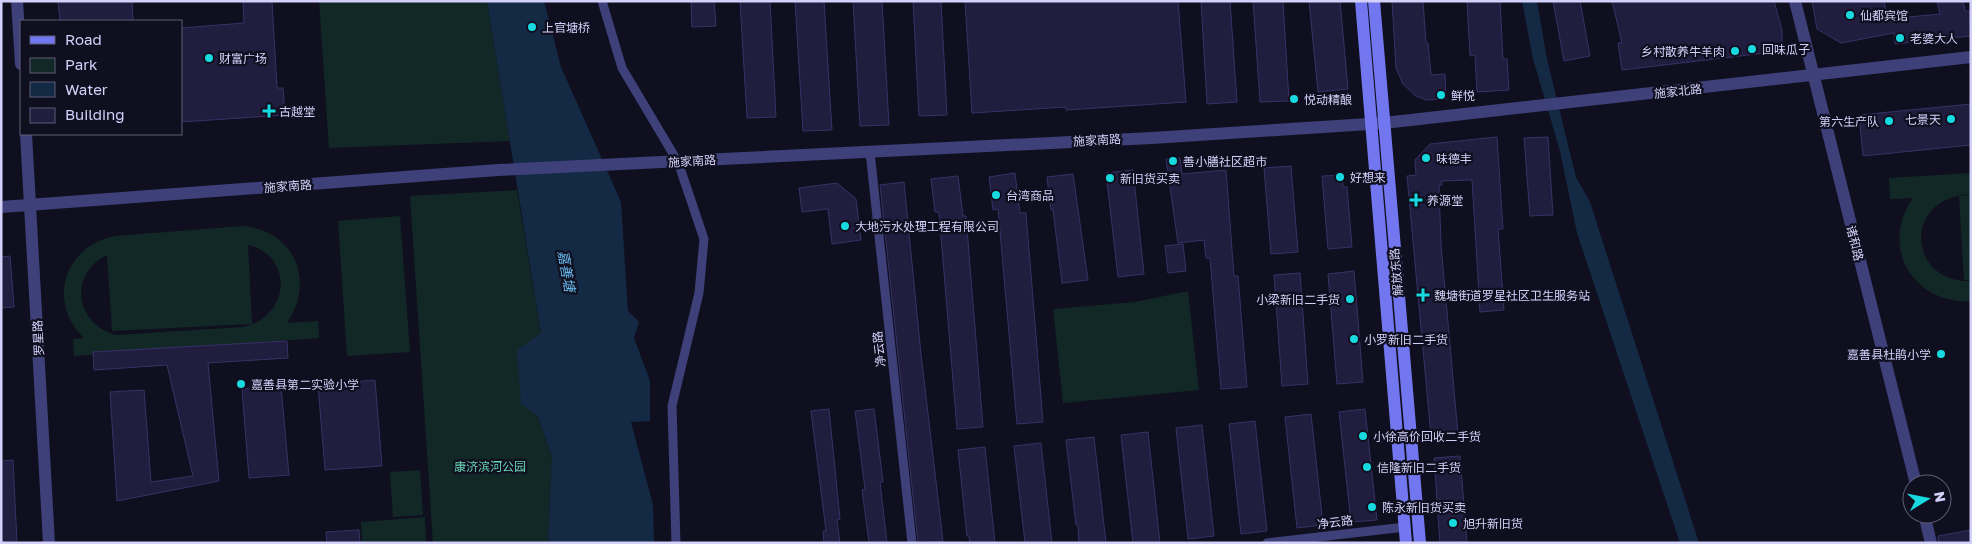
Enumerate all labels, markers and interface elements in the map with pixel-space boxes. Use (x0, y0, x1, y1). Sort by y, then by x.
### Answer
place label: 仙都宾馆 (1860, 8, 1908, 23)
marker: 仙都宾馆 (1844, 9, 1856, 21)
legend (20, 20, 182, 135)
place label: 上官塘桥 (542, 20, 590, 35)
marker: 上官塘桥 (526, 21, 538, 33)
text: Road (65, 30, 102, 48)
place label: 老婆大人 (1910, 31, 1958, 46)
marker: 老婆大人 (1894, 32, 1906, 44)
place label: 回味瓜子 (1762, 42, 1810, 57)
marker: 回味瓜子 (1746, 43, 1758, 55)
place label: 乡村散养牛羊肉 (1641, 44, 1725, 59)
marker: 乡村散养牛羊肉 (1729, 45, 1741, 57)
place label: 财富广场 (219, 51, 267, 66)
marker: 财富广场 (203, 52, 215, 64)
text: Park (65, 55, 98, 73)
text: Water (65, 80, 108, 98)
street label: 施家北路 (1653, 81, 1703, 101)
place label: 鲜悦 (1451, 88, 1475, 103)
marker: 鲜悦 (1435, 89, 1447, 101)
place label: 悦动精酿 (1304, 92, 1352, 107)
marker: 悦动精酿 (1288, 93, 1300, 105)
place label: 古越堂 (279, 104, 315, 119)
text: Building (65, 105, 125, 123)
marker: 古越堂 (263, 105, 275, 117)
place label: 七景天 (1905, 112, 1941, 127)
marker: 七景天 (1945, 113, 1957, 125)
place label: 第六生产队 (1819, 114, 1879, 129)
marker: 第六生产队 (1883, 115, 1895, 127)
street label: 施家南路 (1073, 131, 1121, 149)
place label: 味德丰 (1436, 151, 1472, 166)
street label: 施家南路 (668, 152, 716, 170)
marker: 味德丰 (1420, 152, 1432, 164)
place label: 善小膳社区超市 (1183, 154, 1267, 169)
marker: 善小膳社区超市 (1167, 155, 1179, 167)
place label: 好想来 (1350, 170, 1386, 185)
place label: 新旧货买卖 (1120, 171, 1180, 186)
marker: 好想来 (1334, 171, 1346, 183)
marker: 新旧货买卖 (1104, 172, 1116, 184)
street label: 施家南路 (264, 177, 312, 195)
place label: 台湾商品 (1006, 188, 1054, 203)
marker: 台湾商品 (990, 189, 1002, 201)
marker: 养源堂 (1409, 193, 1423, 207)
place label: 养源堂 (1427, 193, 1463, 208)
place label: 大地污水处理工程有限公司 (855, 219, 999, 234)
marker: 大地污水处理工程有限公司 (839, 220, 851, 232)
street label: 诸和路 (1843, 224, 1867, 262)
street label: 解放东路 (1386, 247, 1406, 297)
water label: 嘉善塘 (555, 249, 579, 295)
marker: 魏塘街道罗星社区卫生服务站 (1416, 288, 1430, 302)
place label: 魏塘街道罗星社区卫生服务站 (1434, 288, 1590, 303)
place label: 小梁新旧二手货 (1256, 292, 1340, 307)
marker: 小梁新旧二手货 (1344, 293, 1356, 305)
street label: 罗星路 (30, 320, 46, 356)
street label: 净云路 (870, 330, 888, 368)
place label: 小罗新旧二手货 (1364, 332, 1448, 347)
marker: 小罗新旧二手货 (1348, 333, 1360, 345)
place label: 嘉善县杜鹃小学 (1847, 347, 1931, 362)
marker: 嘉善县杜鹃小学 (1935, 348, 1947, 360)
place label: 嘉善县第二实验小学 (251, 377, 359, 392)
marker: 嘉善县第二实验小学 (235, 378, 247, 390)
place label: 小徐高价回收二手货 (1373, 429, 1481, 444)
marker: 小徐高价回收二手货 (1357, 430, 1369, 442)
park label: 康济滨河公园 (454, 459, 526, 474)
place label: 信隆新旧二手货 (1377, 460, 1461, 475)
marker: 信隆新旧二手货 (1361, 461, 1373, 473)
north arrow (1902, 474, 1952, 524)
text: N (1931, 490, 1950, 503)
place label: 陈永新旧货买卖 (1382, 500, 1466, 515)
marker: 陈永新旧货买卖 (1366, 501, 1378, 513)
street label: 净云路 (1316, 512, 1354, 532)
place label: 旭升新旧货 (1463, 516, 1523, 531)
marker: 旭升新旧货 (1447, 517, 1459, 529)

